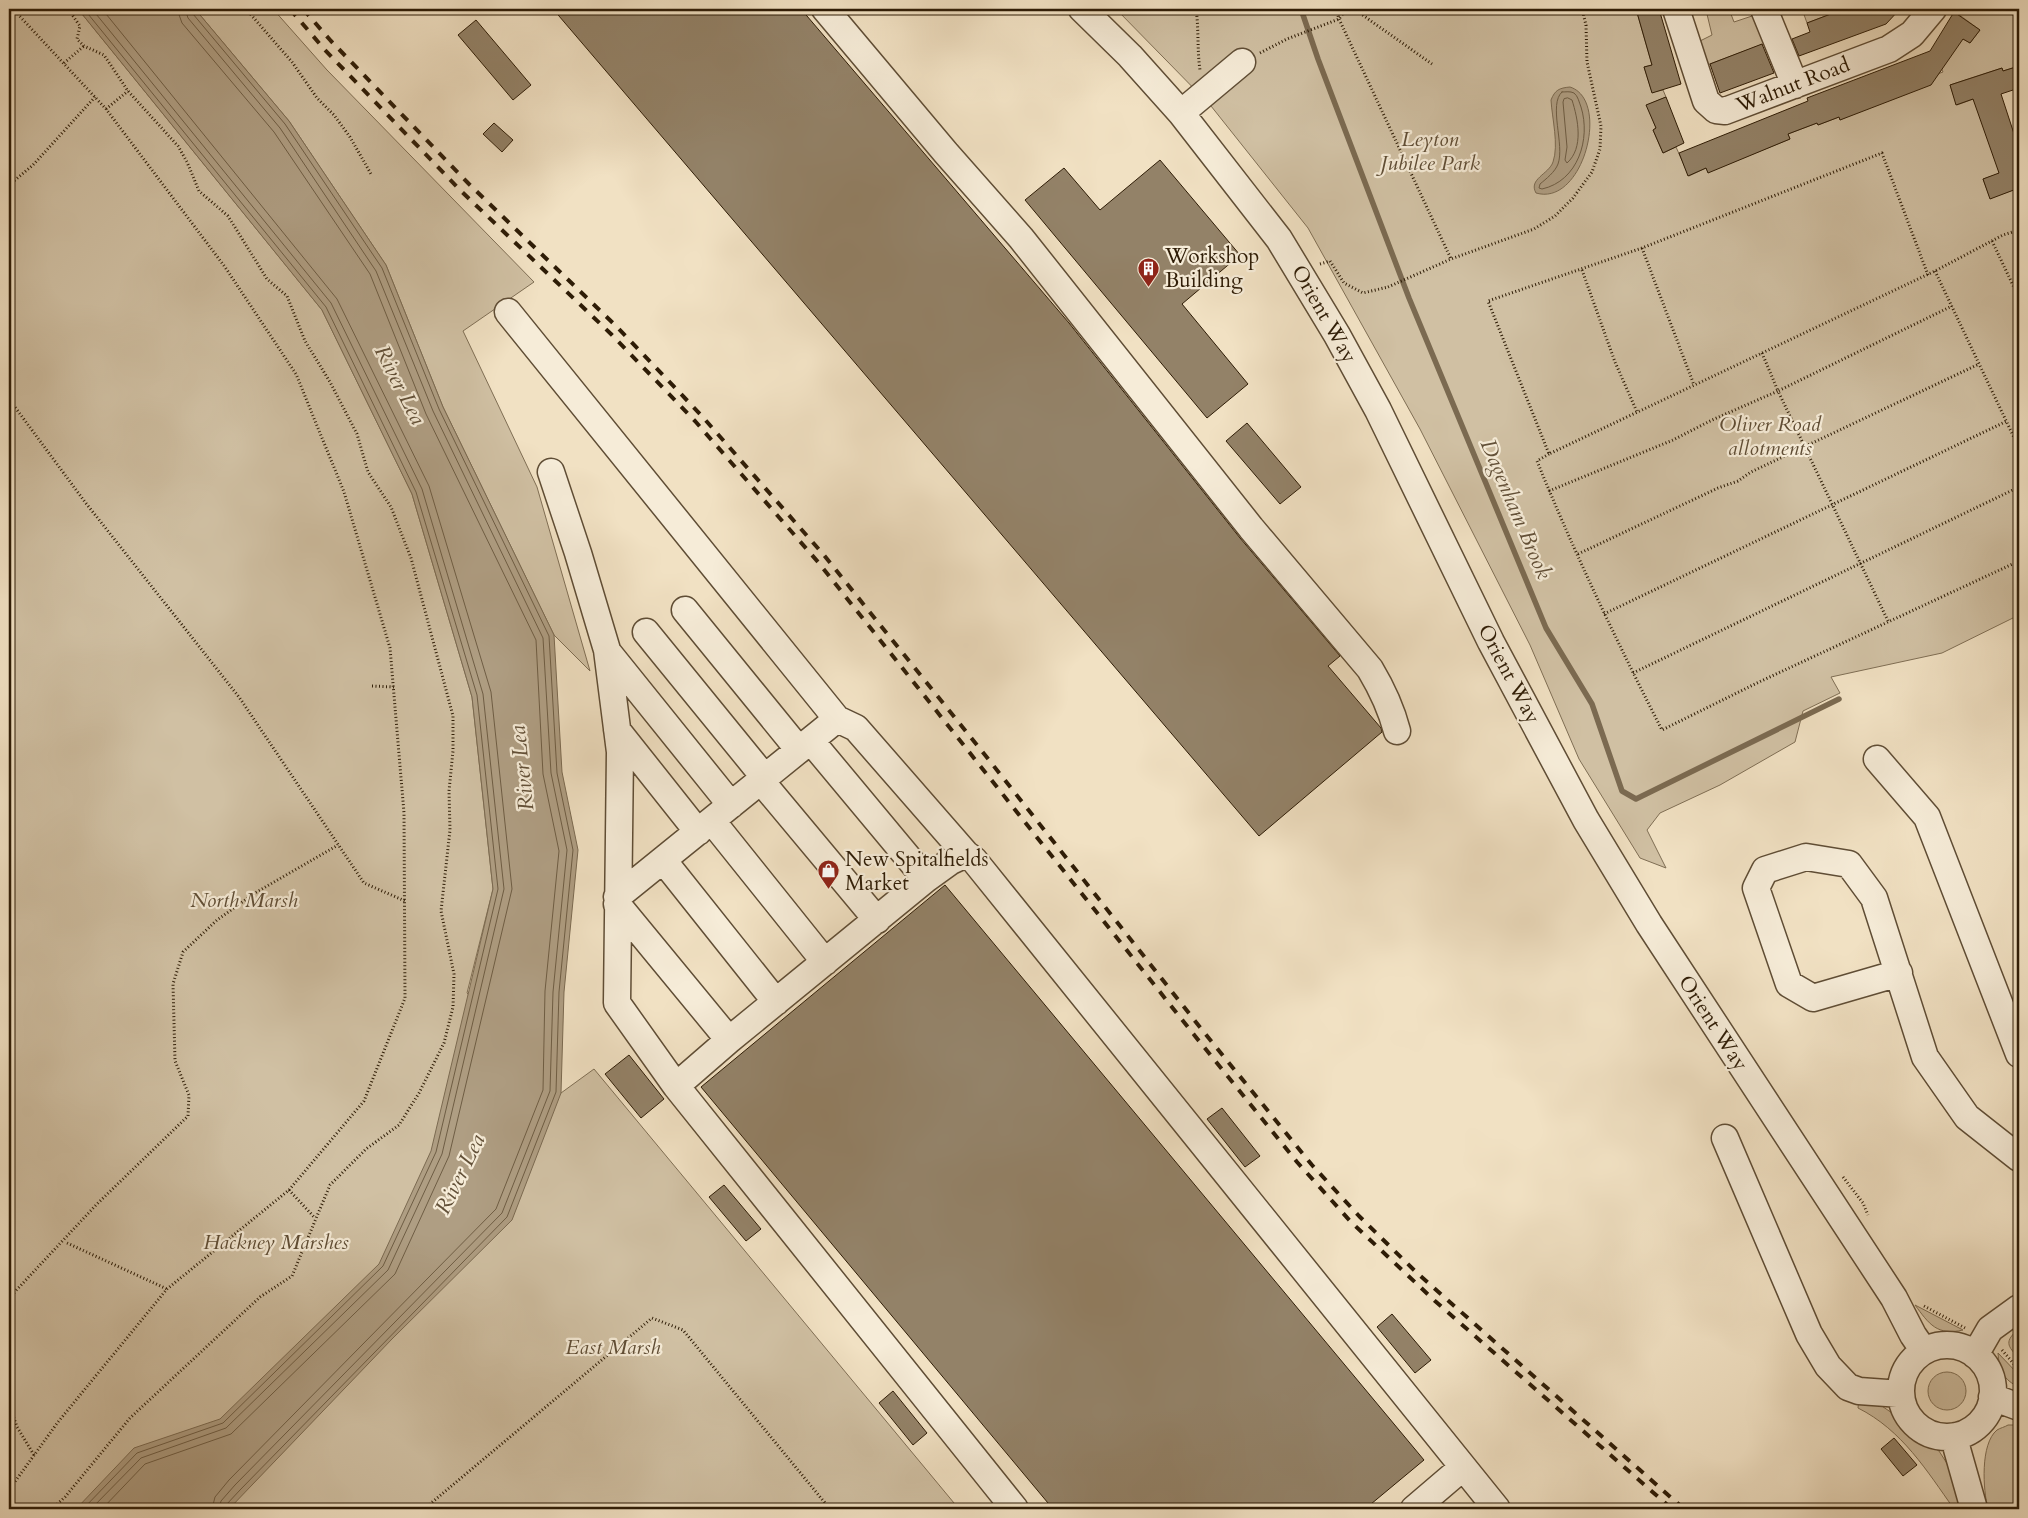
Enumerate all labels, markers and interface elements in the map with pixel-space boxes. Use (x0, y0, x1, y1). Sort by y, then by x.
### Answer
street label: Walnut Road (1731, 50, 1854, 120)
park label: Leyton Jubilee Park (1375, 125, 1480, 178)
place label: Workshop Building (1164, 242, 1260, 295)
building icon: Workshop Building (1137, 256, 1161, 287)
street label: Orient Way (1284, 260, 1364, 368)
water label: River Lea (367, 340, 433, 430)
park label: Oliver Road allotments (1719, 410, 1822, 463)
water label: Dagenham Brook (1473, 434, 1559, 584)
street label: Orient Way (1471, 619, 1547, 729)
water label: River Lea (503, 724, 541, 812)
place label: New Spitalfields Market (845, 845, 988, 898)
shop icon: New Spitalfields Market (817, 859, 841, 890)
park label: North Marsh (190, 886, 298, 915)
street label: Orient Way (1671, 969, 1755, 1077)
water label: River Lea (428, 1129, 492, 1219)
park label: Hackney Marshes (203, 1228, 349, 1257)
park label: East Marsh (565, 1333, 661, 1362)

